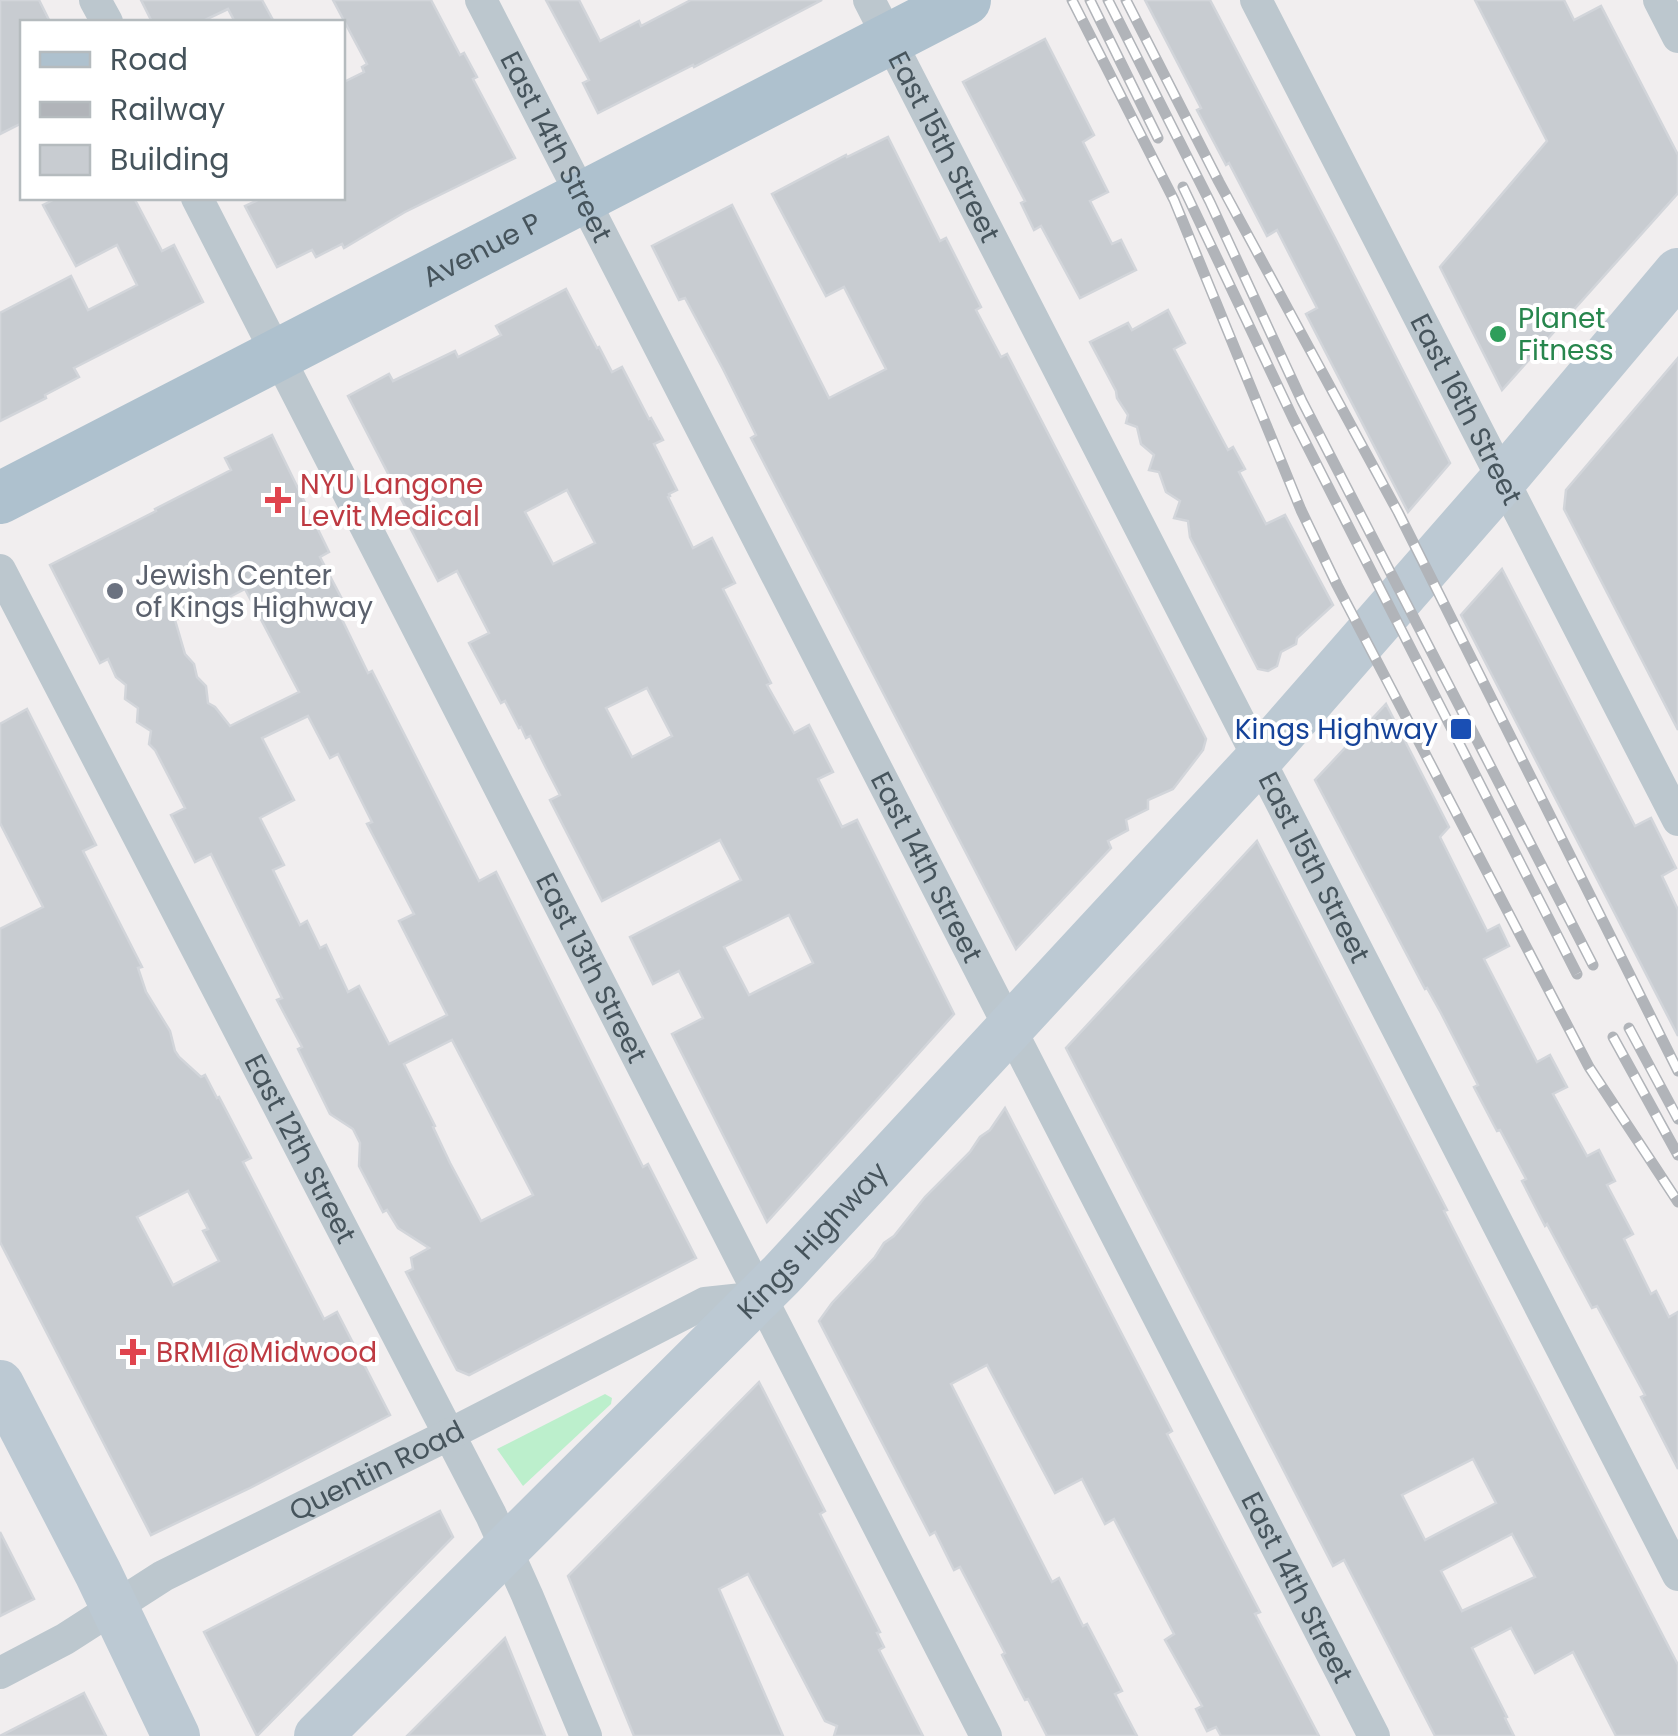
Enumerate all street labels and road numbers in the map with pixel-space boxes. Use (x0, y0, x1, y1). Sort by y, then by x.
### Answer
street label: East 14th Street (491, 44, 622, 249)
street label: East 15th Street (879, 45, 1010, 249)
street label: Avenue P (415, 203, 548, 296)
street label: East 16th Street (1401, 307, 1532, 511)
street label: East 14th Street (862, 765, 992, 969)
street label: East 15th Street (1249, 765, 1380, 970)
street label: East 13th Street (527, 866, 657, 1069)
street label: East 12th Street (235, 1047, 366, 1250)
street label: Kings Highway (728, 1153, 896, 1328)
street label: Quentin Road (282, 1411, 471, 1530)
street label: East 14th Street (1232, 1485, 1363, 1690)

